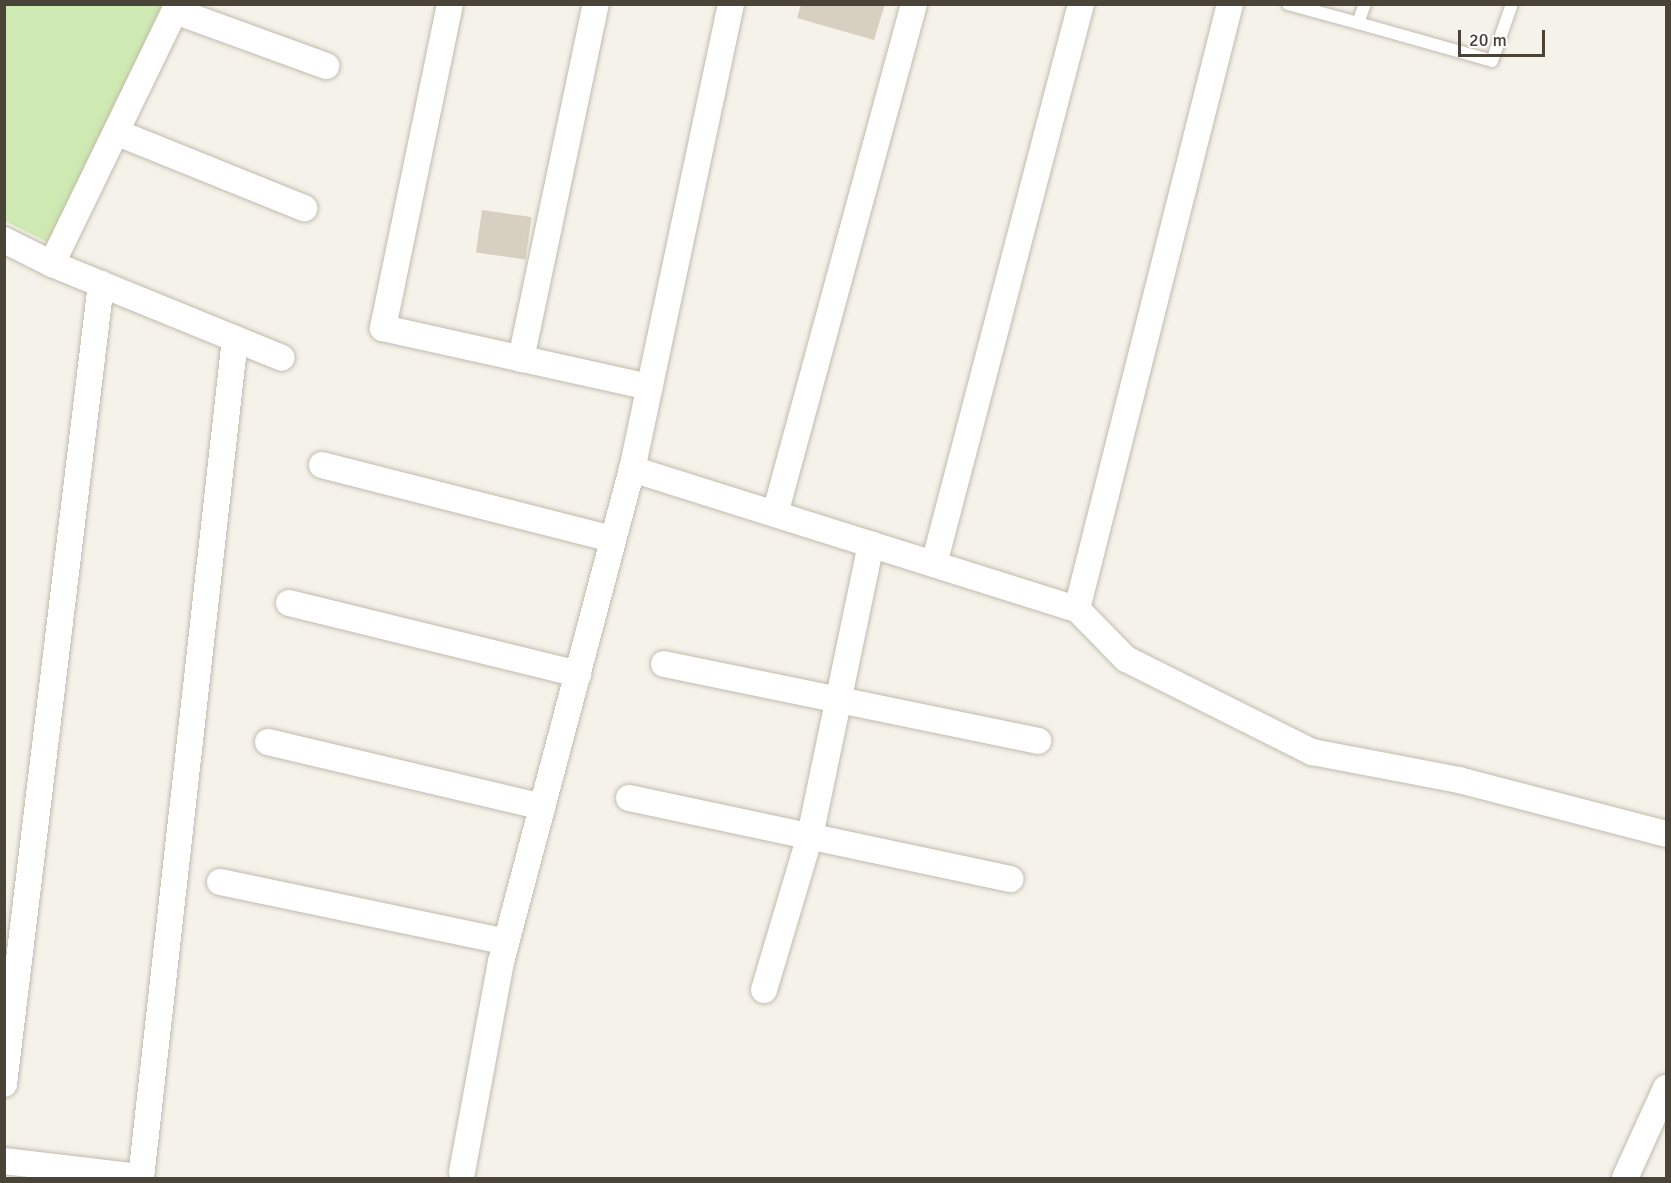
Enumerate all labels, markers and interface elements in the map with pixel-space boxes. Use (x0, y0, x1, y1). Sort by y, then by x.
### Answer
scale bar (1461, 18, 1548, 56)
text: 20 m (1469, 29, 1507, 51)

